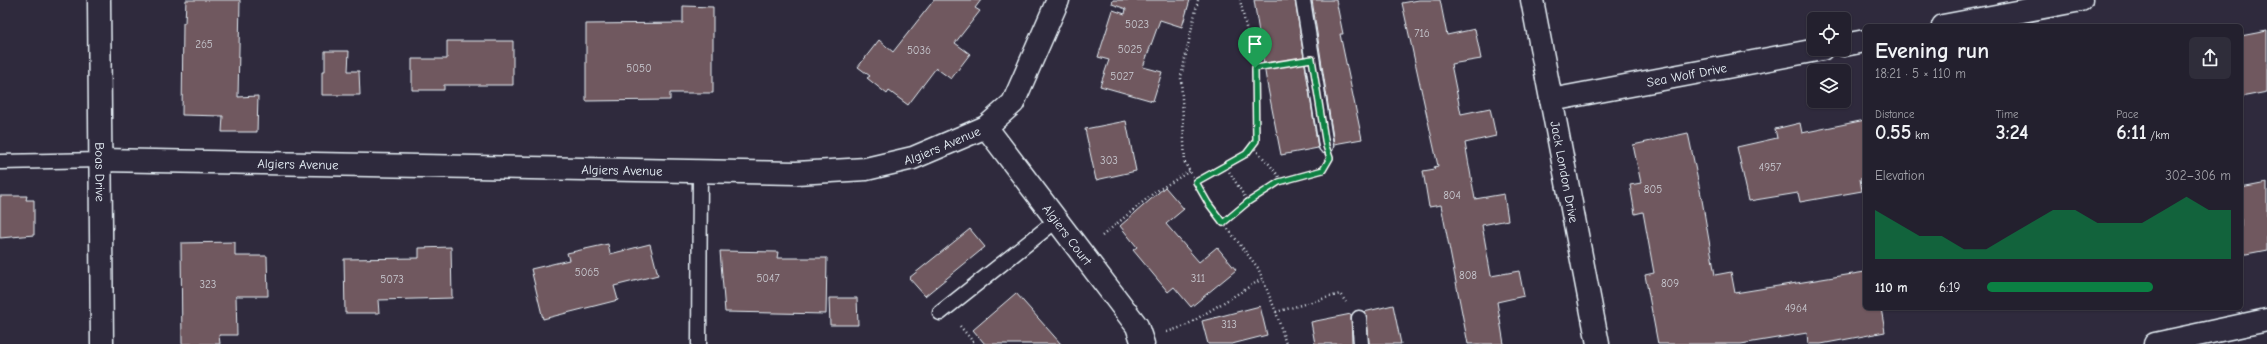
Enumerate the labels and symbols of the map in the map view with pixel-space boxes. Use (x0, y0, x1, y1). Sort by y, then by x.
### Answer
house number: 5023 (1125, 18, 1149, 31)
pin (1238, 27, 1272, 68)
house number: 716 (1414, 27, 1430, 40)
house number: 265 (195, 38, 213, 51)
house number: 5025 (1118, 43, 1142, 56)
house number: 5036 (907, 44, 931, 57)
street label: Sea Wolf Drive (1645, 60, 1729, 90)
house number: 5050 (626, 62, 652, 75)
house number: 5027 (1110, 70, 1134, 83)
street label: Jack London Drive (1547, 120, 1582, 225)
street label: Algiers Avenue (902, 123, 983, 168)
street label: Boas Drive (92, 142, 108, 202)
house number: 303 (1100, 154, 1118, 167)
street label: Algiers Avenue (257, 156, 339, 172)
house number: 4957 (1759, 161, 1781, 174)
street label: Algiers Avenue (581, 162, 663, 179)
house number: 805 (1644, 183, 1662, 196)
house number: 804 (1443, 189, 1461, 202)
street label: Algiers Court (1039, 202, 1096, 269)
house number: 5065 (575, 266, 599, 279)
house number: 808 (1459, 269, 1477, 282)
house number: 5047 (756, 272, 780, 285)
house number: 311 (1191, 272, 1205, 285)
house number: 5073 (380, 273, 404, 286)
house number: 809 (1661, 277, 1679, 290)
house number: 323 (200, 278, 216, 291)
house number: 4964 (1785, 302, 1807, 315)
house number: 313 (1221, 318, 1237, 331)

